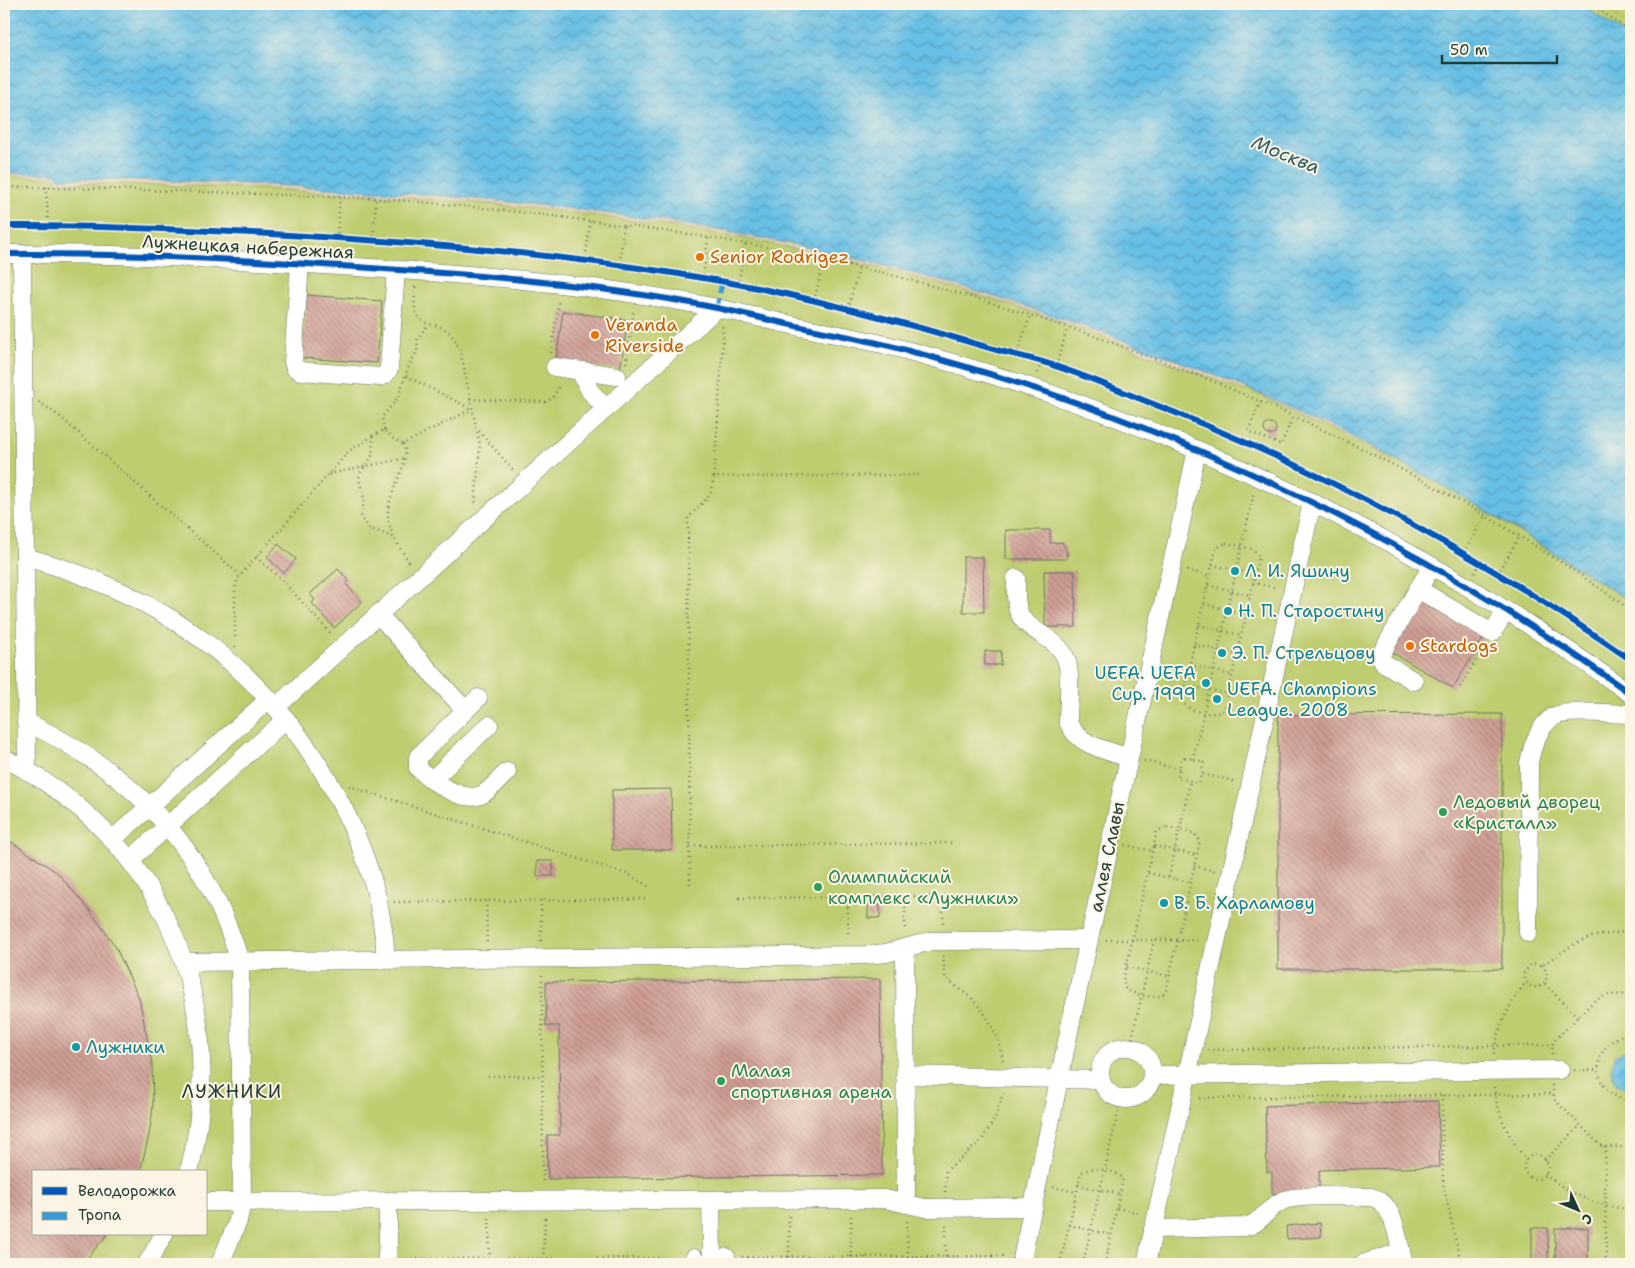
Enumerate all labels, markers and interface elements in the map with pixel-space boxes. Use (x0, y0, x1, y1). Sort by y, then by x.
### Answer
scale bar (1442, 32, 1558, 64)
text: 50 m (1450, 40, 1488, 60)
water label: Москва (1248, 129, 1324, 179)
street label: Лужнецкая набережная (142, 229, 354, 265)
place label: Senior Rodrigez (710, 245, 849, 269)
marker: Senior Rodrigez (694, 251, 706, 263)
place label: Veranda Riverside (605, 313, 684, 358)
marker: Veranda Riverside (589, 329, 601, 341)
place label: Л. И. Яшину (1245, 559, 1350, 583)
marker: Л. И. Яшину (1229, 565, 1241, 577)
place label: Н. П. Старостину (1238, 599, 1384, 623)
marker: Н. П. Старостину (1222, 605, 1234, 617)
place label: Stardogs (1420, 634, 1498, 658)
marker: Stardogs (1404, 640, 1416, 652)
place label: Э. П. Стрельцову (1232, 641, 1376, 665)
marker: Э. П. Стрельцову (1216, 647, 1228, 659)
place label: UEFA. UEFA Cup. 1999 (1095, 661, 1196, 706)
marker: UEFA. UEFA Cup. 1999 (1200, 677, 1212, 689)
place label: UEFA. Champions League. 2008 (1227, 677, 1377, 722)
marker: UEFA. Champions League. 2008 (1211, 693, 1223, 705)
place label: Ледовый дворец «Кристалл» (1453, 790, 1600, 835)
street label: аллея Славы (1084, 799, 1130, 915)
marker: Ледовый дворец «Кристалл» (1437, 806, 1449, 818)
place label: Олимпийский комплекс «Лужники» (828, 865, 1019, 910)
marker: Олимпийский комплекс «Лужники» (812, 881, 824, 893)
place label: В. Б. Харламову (1174, 891, 1315, 915)
marker: В. Б. Харламову (1158, 897, 1170, 909)
place label: Лужники (86, 1035, 165, 1059)
marker: Лужники (70, 1041, 82, 1053)
place label: Малая спортивная арена (731, 1059, 892, 1104)
marker: Малая спортивная арена (715, 1075, 727, 1087)
district label: ЛУЖНИКИ (182, 1079, 282, 1104)
legend (32, 1170, 208, 1236)
text: Велодорожка (78, 1181, 177, 1201)
north arrow (1552, 1186, 1602, 1236)
text: Тропа (78, 1205, 122, 1225)
text: С (1578, 1210, 1597, 1228)

